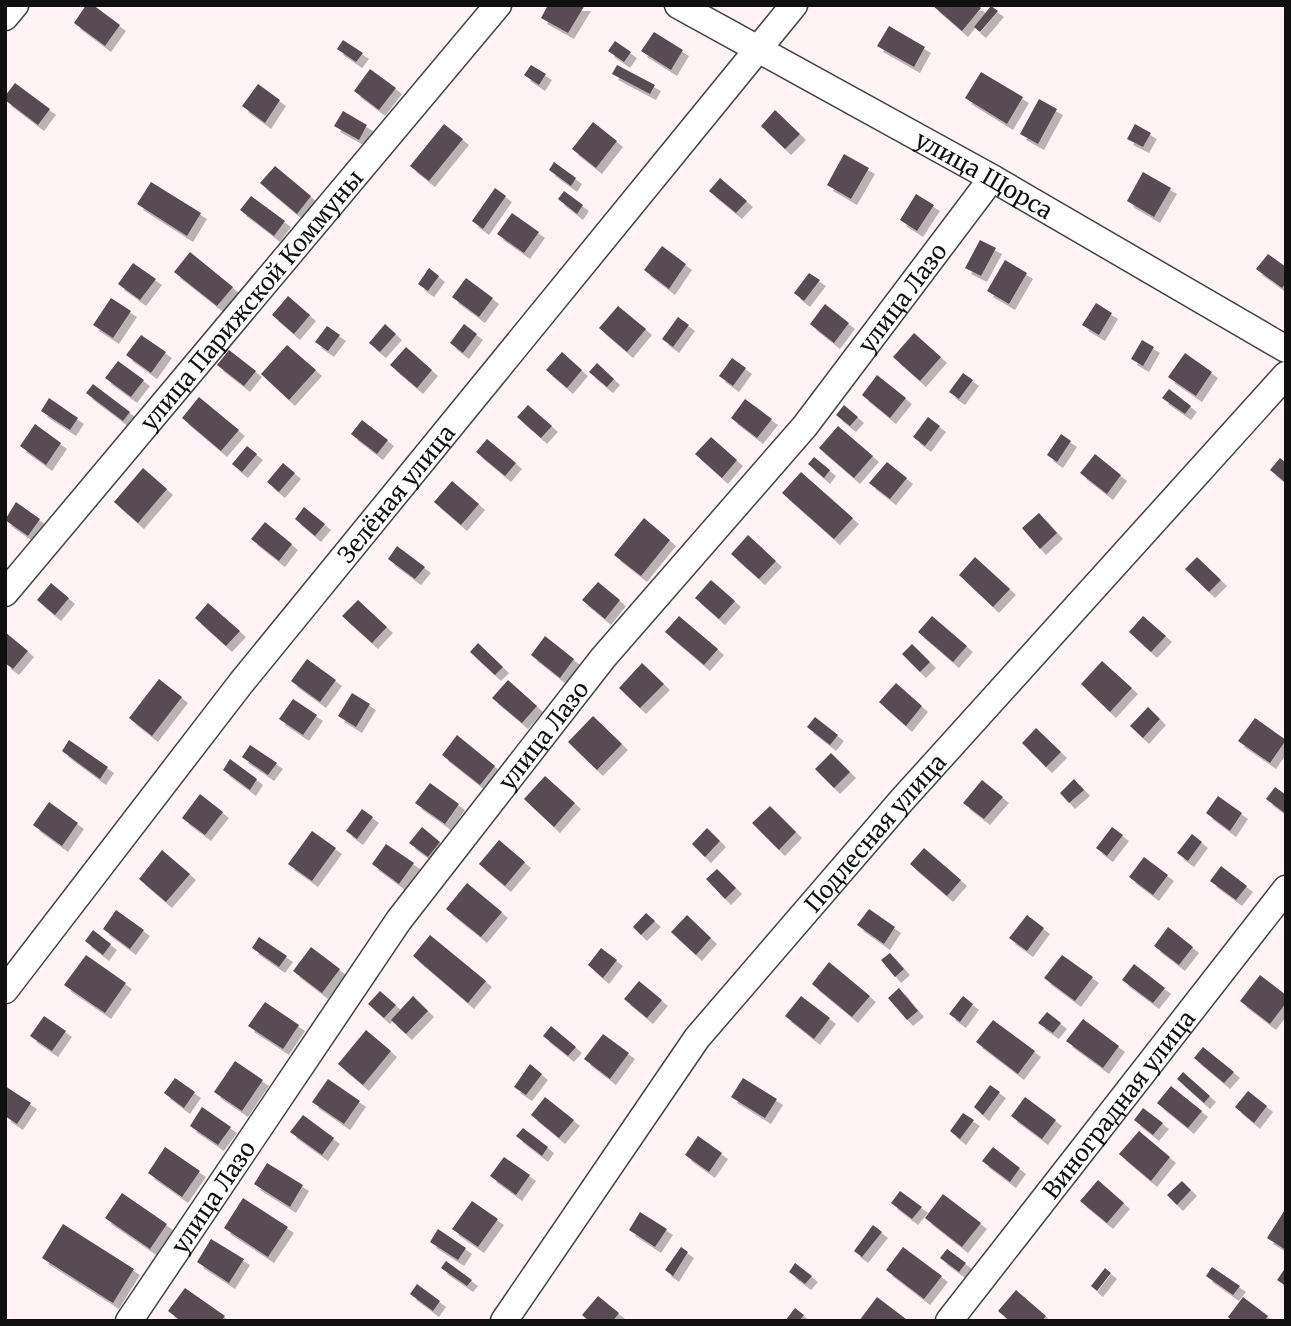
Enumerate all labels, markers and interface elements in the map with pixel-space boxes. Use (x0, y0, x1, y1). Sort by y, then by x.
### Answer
street label: улица Щорса (910, 124, 1058, 225)
street label: улица Парижской Коммуны (133, 163, 369, 436)
street label: улица Лазо (851, 237, 953, 358)
street label: Зелёная улица (331, 418, 461, 568)
street label: улица Лазо (492, 675, 594, 795)
street label: Подлесная улица (798, 747, 951, 918)
street label: Виноградная улица (1036, 1004, 1201, 1204)
street label: улица Лазо (165, 1135, 261, 1259)

